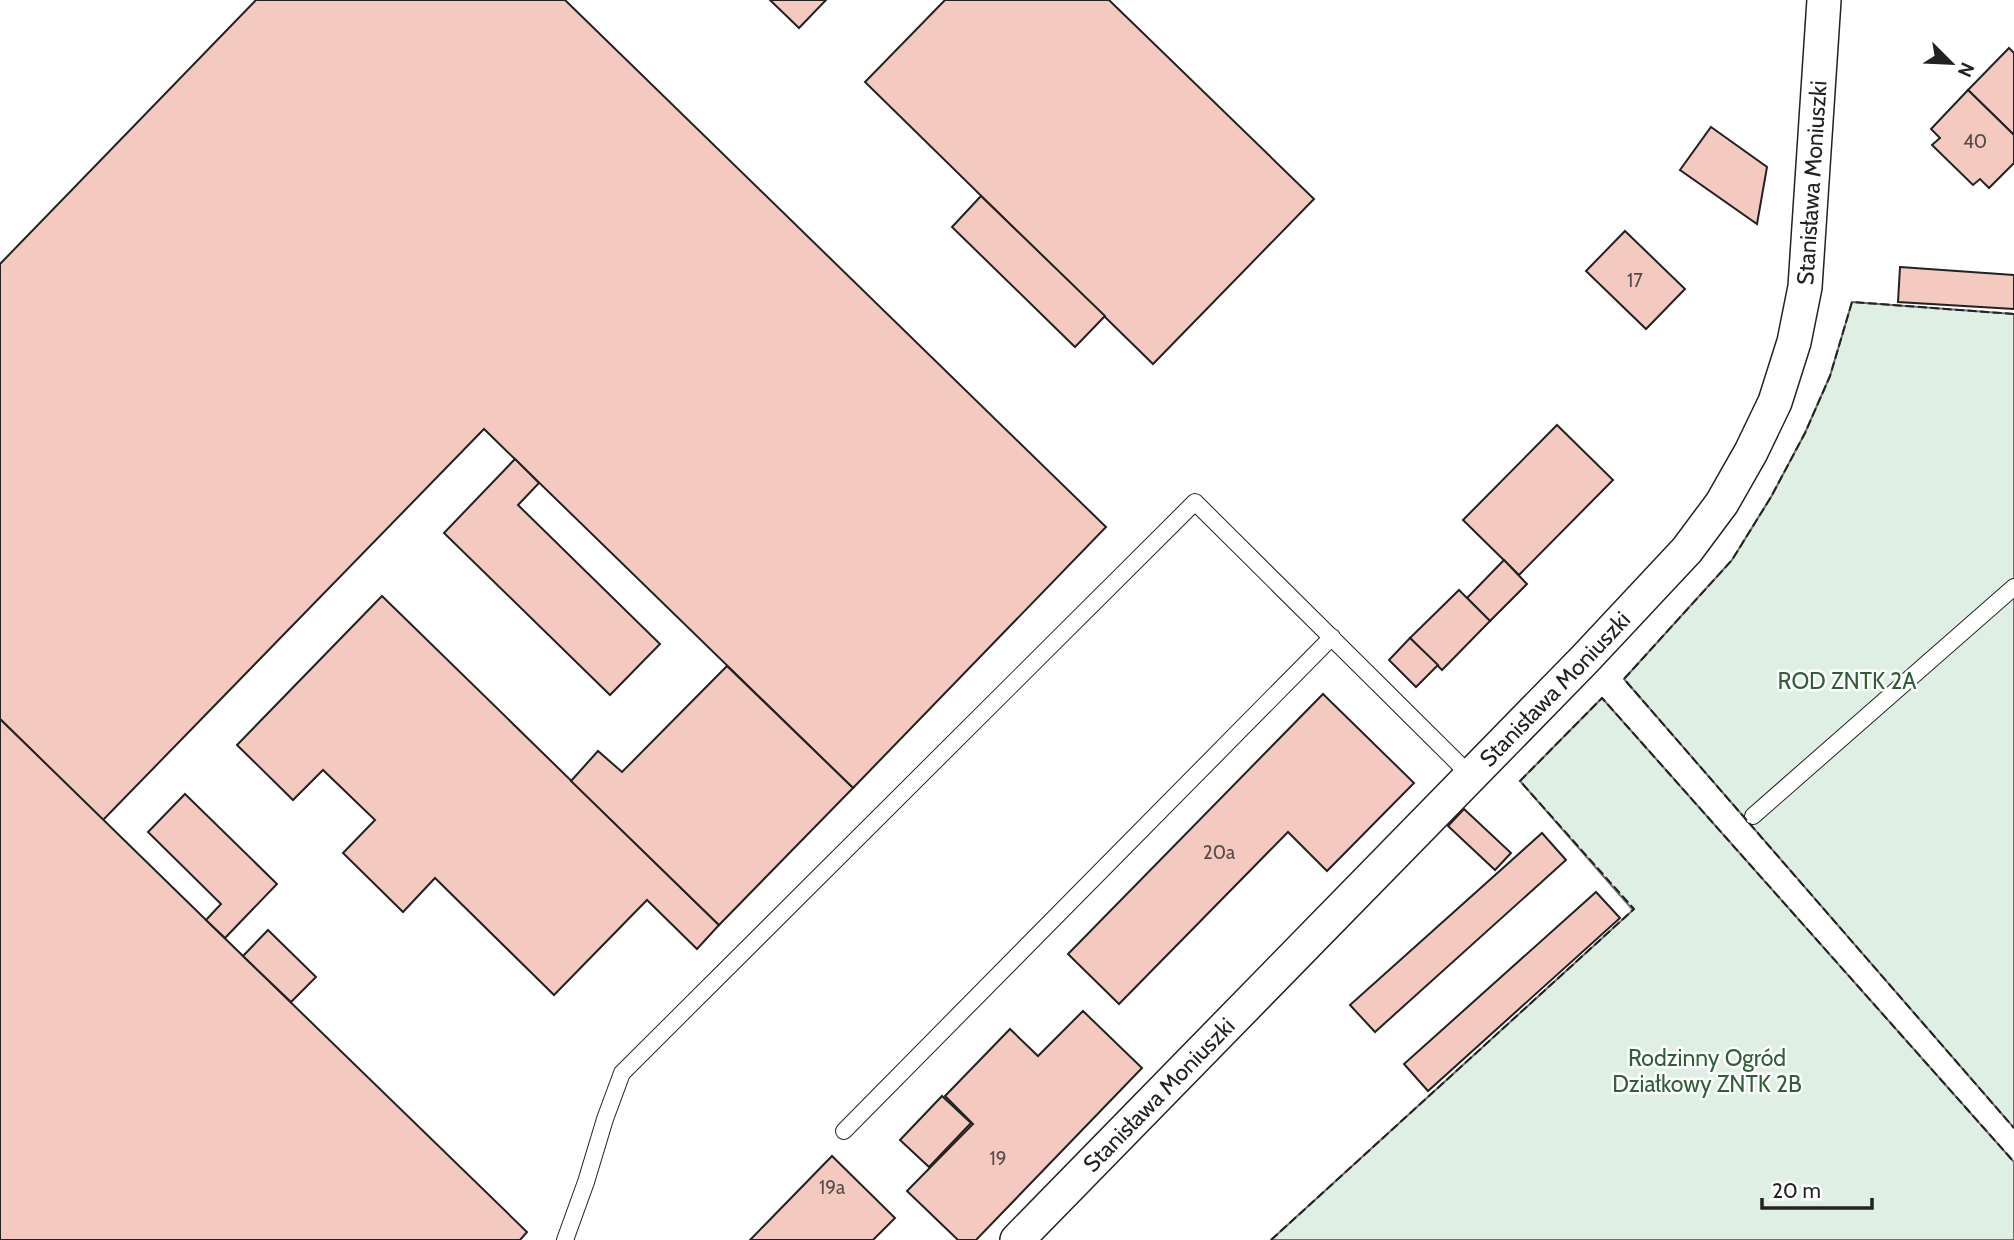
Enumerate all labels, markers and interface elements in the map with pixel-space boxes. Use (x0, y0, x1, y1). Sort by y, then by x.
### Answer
north arrow (1916, 28, 1986, 98)
text: N (1953, 59, 1979, 81)
street label: Stanisława Moniuszki (1791, 80, 1833, 286)
house number: 40 (1963, 130, 1987, 153)
house number: 17 (1627, 269, 1643, 292)
street label: Stanisława Moniuszki (1474, 606, 1636, 772)
park label: ROD ZNTK 2A (1778, 667, 1916, 695)
house number: 20a (1203, 841, 1235, 864)
street label: Stanisława Moniuszki (1077, 1012, 1240, 1178)
park label: Rodzinny Ogród Działkowy ZNTK 2B (1612, 1044, 1802, 1098)
house number: 19 (990, 1147, 1007, 1170)
scale bar (1762, 1166, 1872, 1210)
house number: 19a (819, 1176, 845, 1199)
text: 20 m (1772, 1178, 1821, 1203)

